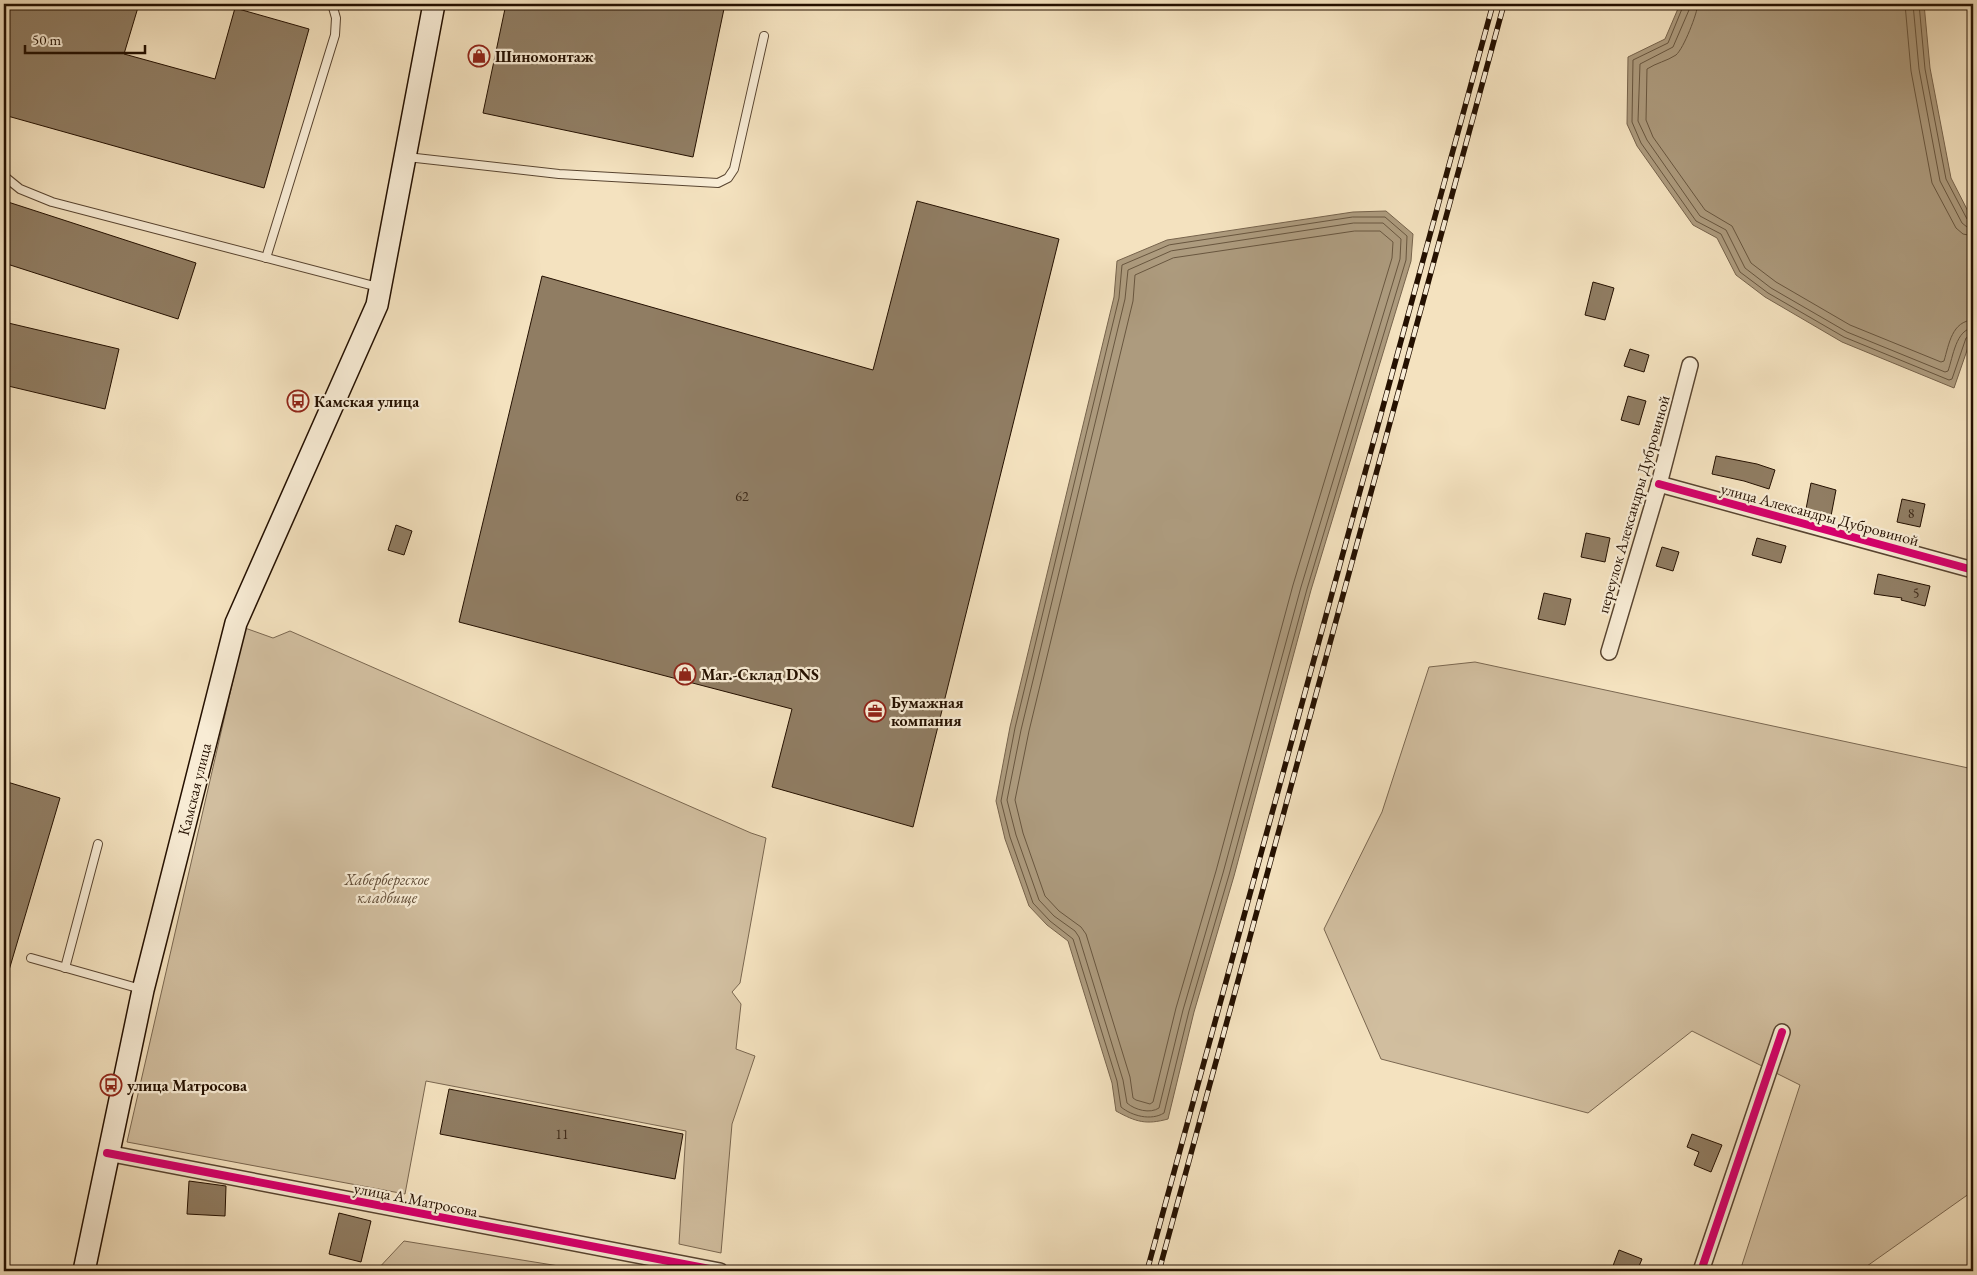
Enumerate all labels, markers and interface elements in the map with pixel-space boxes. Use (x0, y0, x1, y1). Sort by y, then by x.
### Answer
scale bar (25, 22, 145, 54)
text: 50 m (32, 30, 61, 49)
shop icon: Шиномонтаж (467, 44, 491, 68)
place label: Шиномонтаж (495, 46, 594, 67)
bus stop icon: Камская улица (286, 389, 310, 413)
place label: Камская улица (314, 391, 420, 412)
street label: переулок Александры Дубровиной (1592, 392, 1675, 616)
street label: улица Александры Дубровиной (1718, 478, 1922, 551)
house number: 62 (735, 487, 749, 505)
house number: 8 (1908, 504, 1915, 522)
house number: 5 (1913, 584, 1919, 602)
shop icon: Маг.-Склад DNS (673, 662, 697, 686)
place label: Маг.-Склад DNS (701, 664, 819, 685)
place label: Бумажная компания (891, 692, 964, 731)
office icon: Бумажная компания (863, 699, 887, 723)
street label: Камская улица (173, 740, 216, 838)
park label: Хабербергское кладбище (344, 869, 430, 908)
bus stop icon: улица Матросова (99, 1073, 123, 1097)
place label: улица Матросова (127, 1075, 248, 1096)
house number: 11 (555, 1125, 569, 1143)
street label: улица А.Матросова (352, 1177, 480, 1222)

